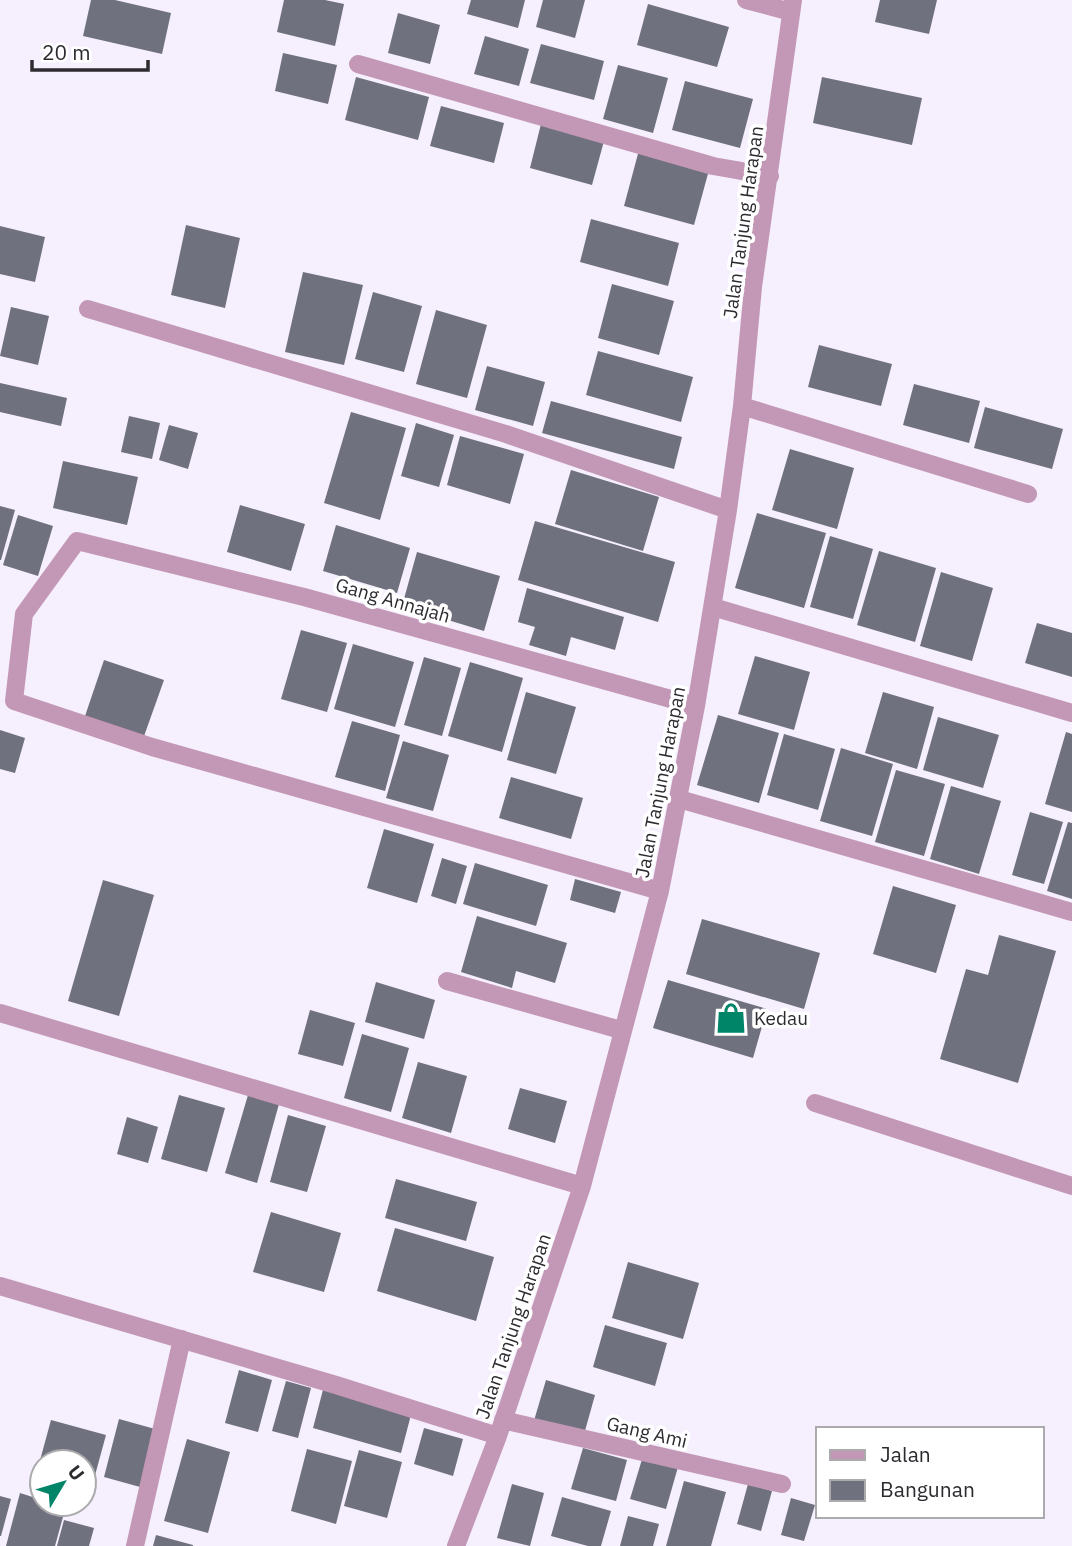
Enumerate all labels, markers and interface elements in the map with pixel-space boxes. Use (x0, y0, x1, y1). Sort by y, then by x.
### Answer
scale bar (32, 28, 147, 72)
text: 20 m (42, 38, 91, 66)
street label: Jalan Tanjung Harapan (718, 124, 768, 320)
street label: Gang Annajah (333, 572, 453, 628)
street label: Jalan Tanjung Harapan (630, 684, 690, 880)
shop icon: Kedau (714, 1001, 748, 1035)
place label: Kedau (754, 1006, 808, 1030)
street label: Jalan Tanjung Harapan (470, 1230, 556, 1422)
street label: Gang Ami (604, 1411, 690, 1453)
legend (816, 1427, 1044, 1518)
text: Jalan (880, 1440, 931, 1468)
north arrow (28, 1448, 98, 1518)
text: U (63, 1460, 90, 1485)
text: Bangunan (880, 1475, 975, 1503)

